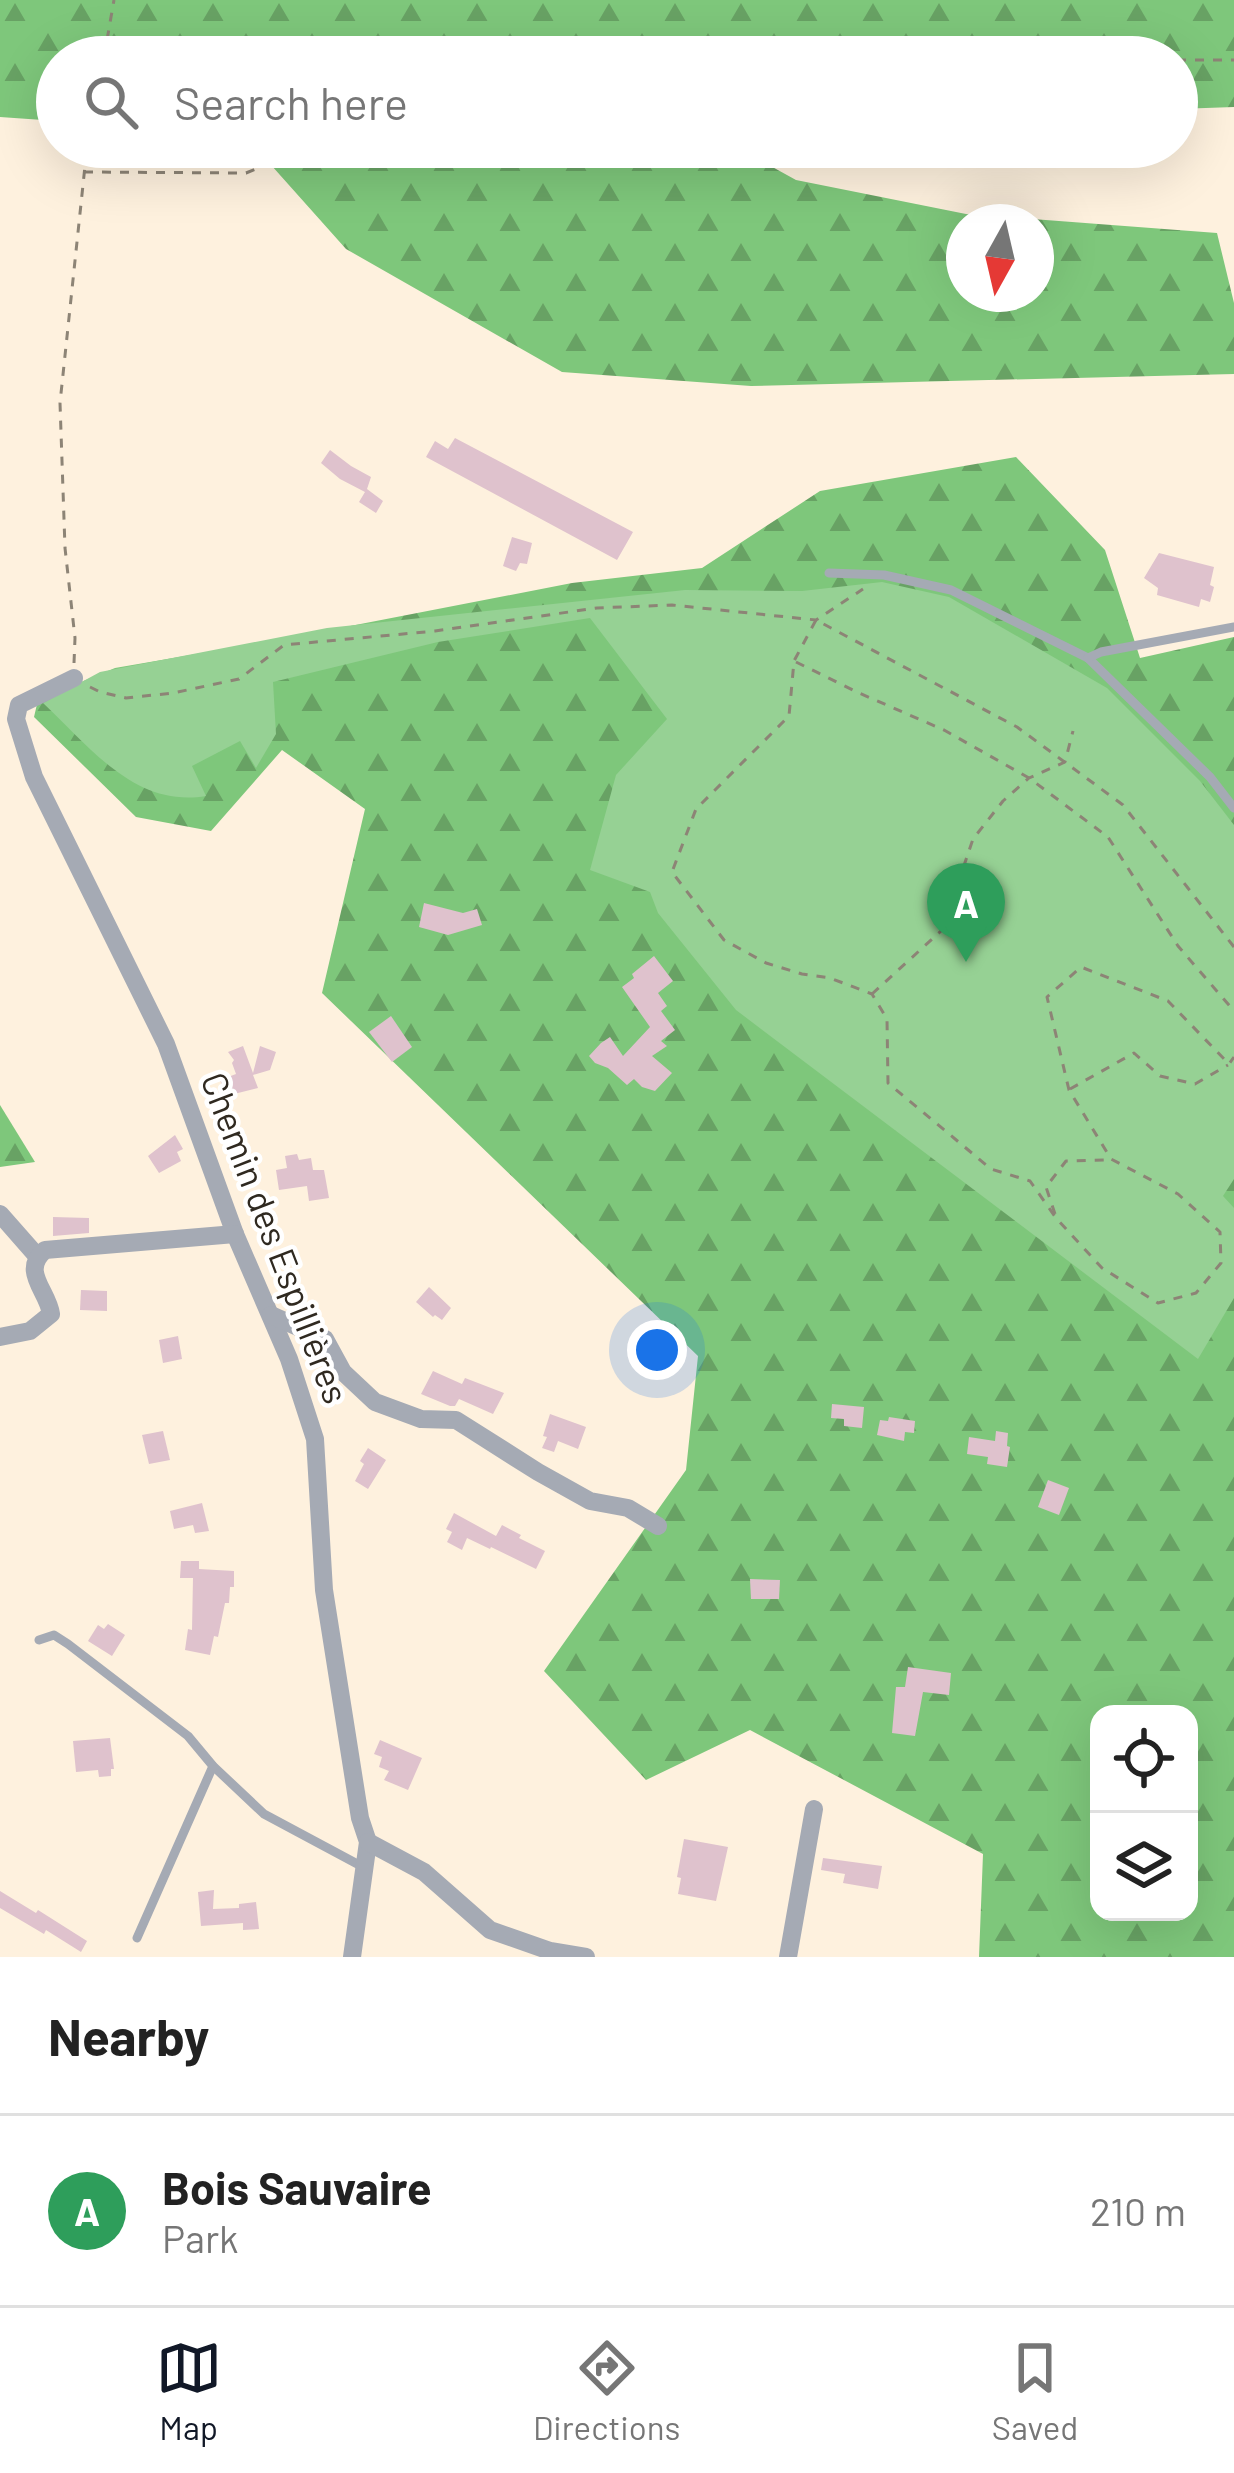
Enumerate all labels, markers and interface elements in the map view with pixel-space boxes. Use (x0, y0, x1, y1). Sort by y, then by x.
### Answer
search box (36, 36, 1198, 168)
icon: search (78, 69, 144, 135)
text: Search here (174, 75, 408, 129)
north arrow (946, 204, 1054, 312)
pin: A (927, 863, 1005, 962)
street label: Chemin des Espillières (193, 1066, 359, 1409)
your location (627, 1320, 687, 1380)
map controls (1090, 1705, 1198, 1921)
button: locate (1090, 1705, 1198, 1813)
button: layers (1090, 1813, 1198, 1921)
text: Nearby (48, 2005, 209, 2066)
text: Bois Sauvaire (162, 2160, 431, 2214)
text: A (74, 2187, 100, 2234)
text: 210 m (1090, 2187, 1186, 2234)
text: Park (162, 2214, 239, 2261)
tab: Map (156, 2335, 222, 2447)
tab: Directions (533, 2335, 680, 2447)
tab: Saved (992, 2335, 1078, 2447)

